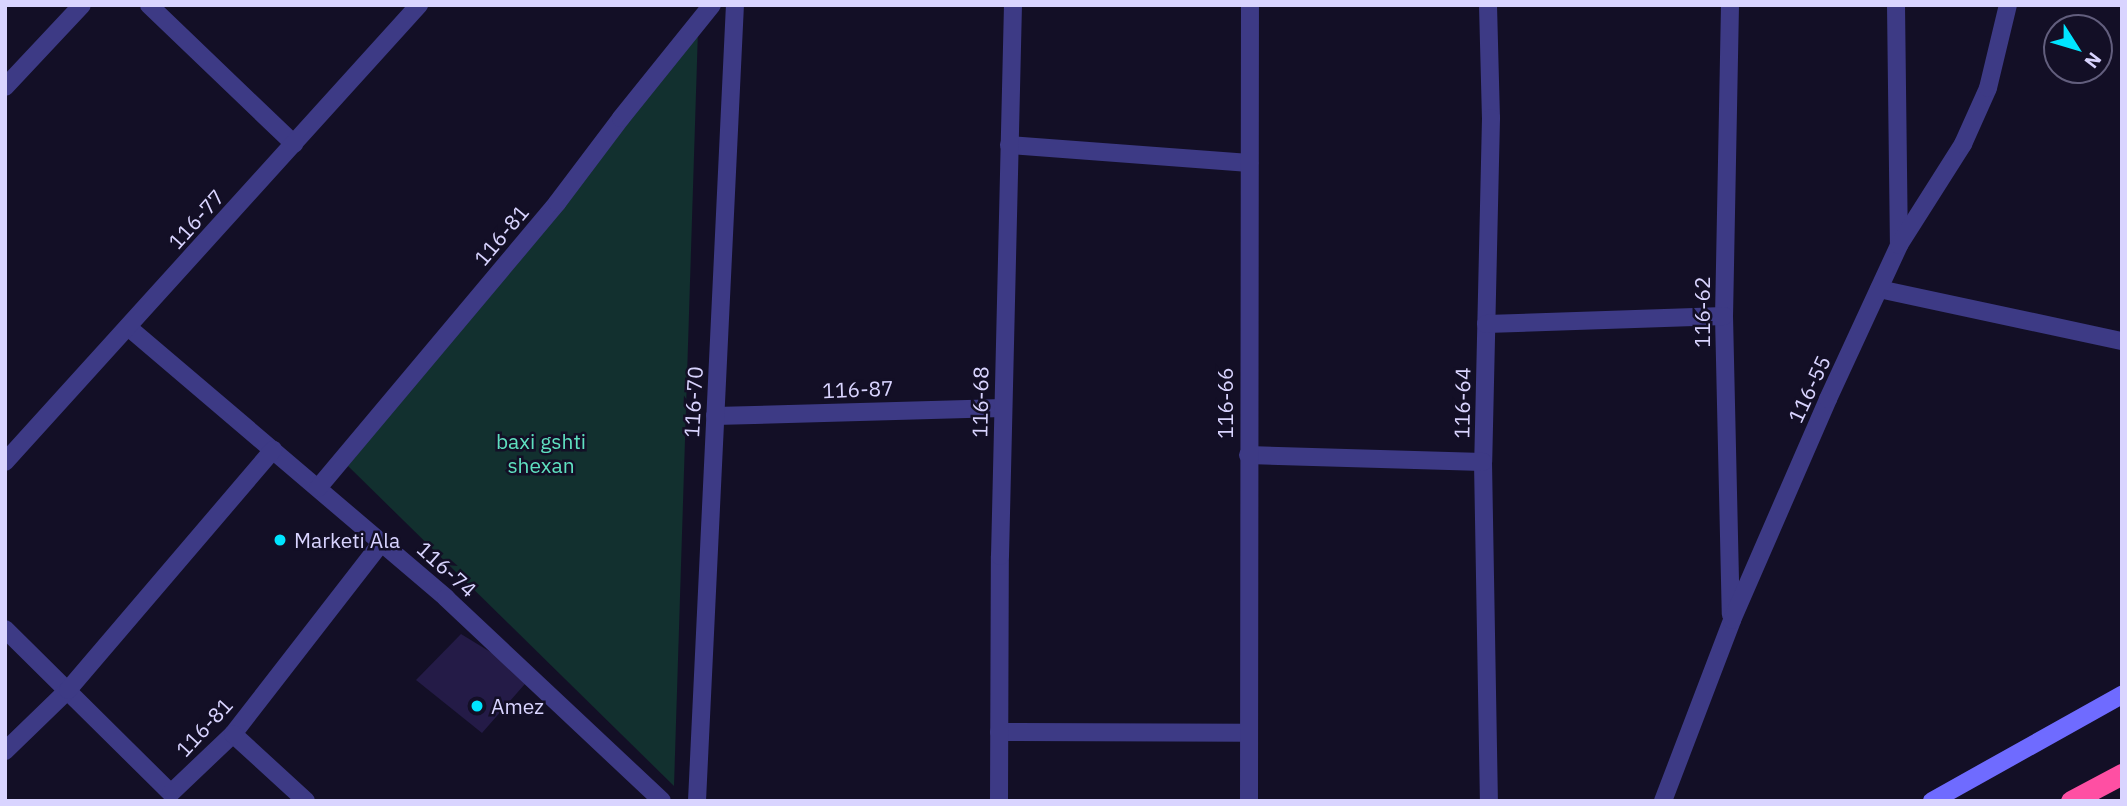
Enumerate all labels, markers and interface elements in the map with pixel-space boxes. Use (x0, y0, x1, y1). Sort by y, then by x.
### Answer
north arrow (2043, 14, 2113, 84)
text: N (2079, 48, 2107, 73)
street label: 116-77 (163, 184, 229, 254)
street label: 116-81 (468, 200, 534, 270)
street label: 116-62 (1689, 276, 1715, 348)
street label: 116-55 (1782, 351, 1836, 427)
street label: 116-70 (679, 366, 707, 438)
street label: 116-68 (967, 366, 993, 438)
street label: 116-66 (1212, 367, 1238, 439)
street label: 116-64 (1449, 367, 1475, 439)
street label: 116-87 (822, 375, 894, 403)
park label: baxi gshti shexan (496, 428, 586, 478)
place label: Marketi Ala (294, 527, 400, 553)
marker: Marketi Ala (272, 532, 288, 548)
street label: 116-74 (412, 536, 482, 602)
street label: 116-81 (170, 692, 238, 762)
place label: Amez (491, 693, 544, 719)
marker: Amez (469, 698, 485, 714)

